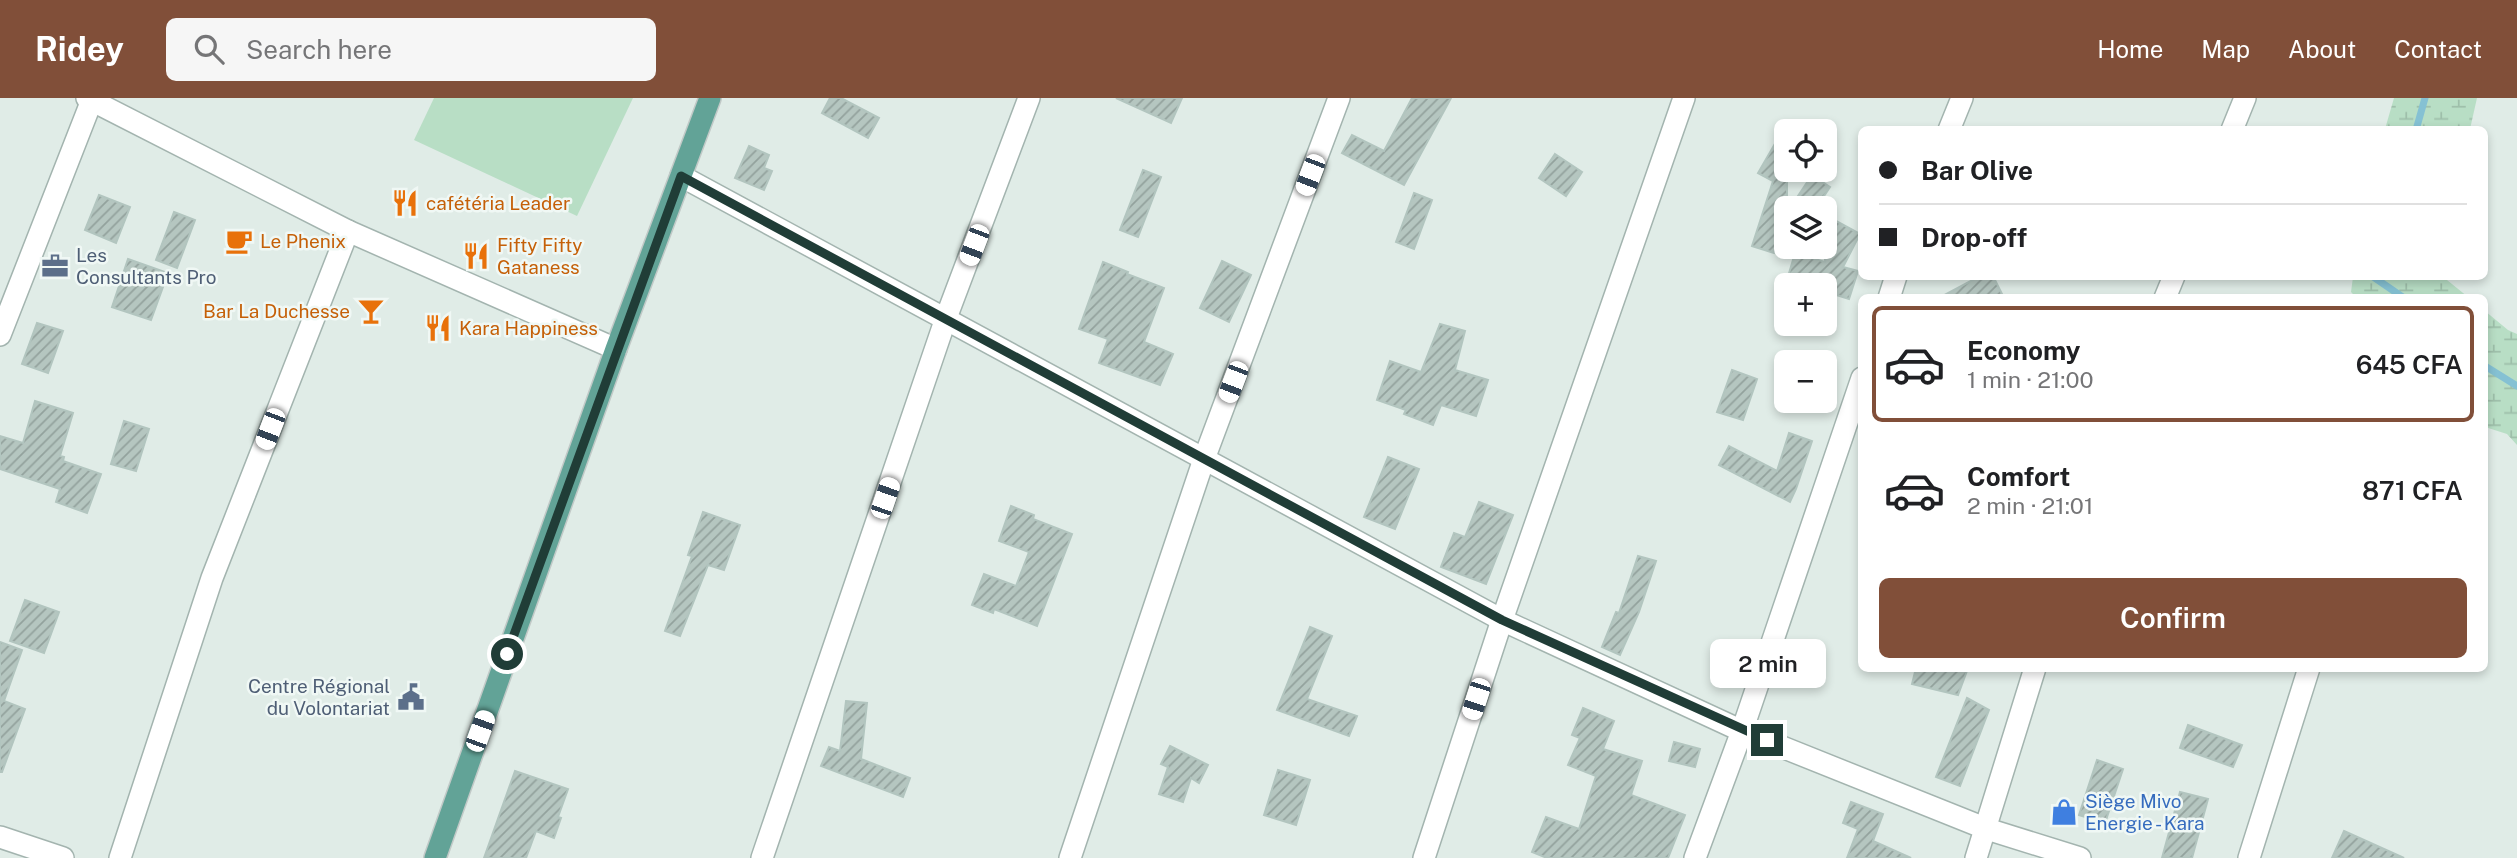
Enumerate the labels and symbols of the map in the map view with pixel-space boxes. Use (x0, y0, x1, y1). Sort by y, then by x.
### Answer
car (1293, 152, 1328, 198)
restaurant icon: cafétéria Leader (390, 188, 420, 218)
place label: cafétéria Leader (426, 192, 571, 214)
car (957, 222, 992, 268)
cafe icon: Le Phenix (224, 226, 254, 256)
place label: Le Phenix (260, 230, 346, 252)
place label: Fifty Fifty Gataness (497, 234, 583, 278)
restaurant icon: Fifty Fifty Gataness (461, 241, 491, 271)
place label: Les Consultants Pro (76, 244, 217, 288)
office icon: Les Consultants Pro (40, 251, 70, 281)
bar icon: Bar La Duchesse (356, 296, 386, 326)
place label: Bar La Duchesse (203, 300, 350, 322)
restaurant icon: Kara Happiness (423, 313, 453, 343)
place label: Kara Happiness (459, 317, 598, 339)
car (1216, 359, 1251, 405)
car (253, 406, 288, 452)
car (869, 475, 902, 521)
route start (491, 638, 523, 670)
callout: 2 min (1709, 638, 1825, 688)
place label: Centre Régional du Volontariat (248, 675, 390, 719)
car (1460, 676, 1493, 722)
public building icon: Centre Régional du Volontariat (396, 682, 426, 712)
car (463, 708, 498, 754)
route end (1751, 724, 1783, 756)
place label: Siège Mivo Energie - Kara (2085, 790, 2205, 834)
shop icon: Siège Mivo Energie - Kara (2049, 797, 2079, 827)

